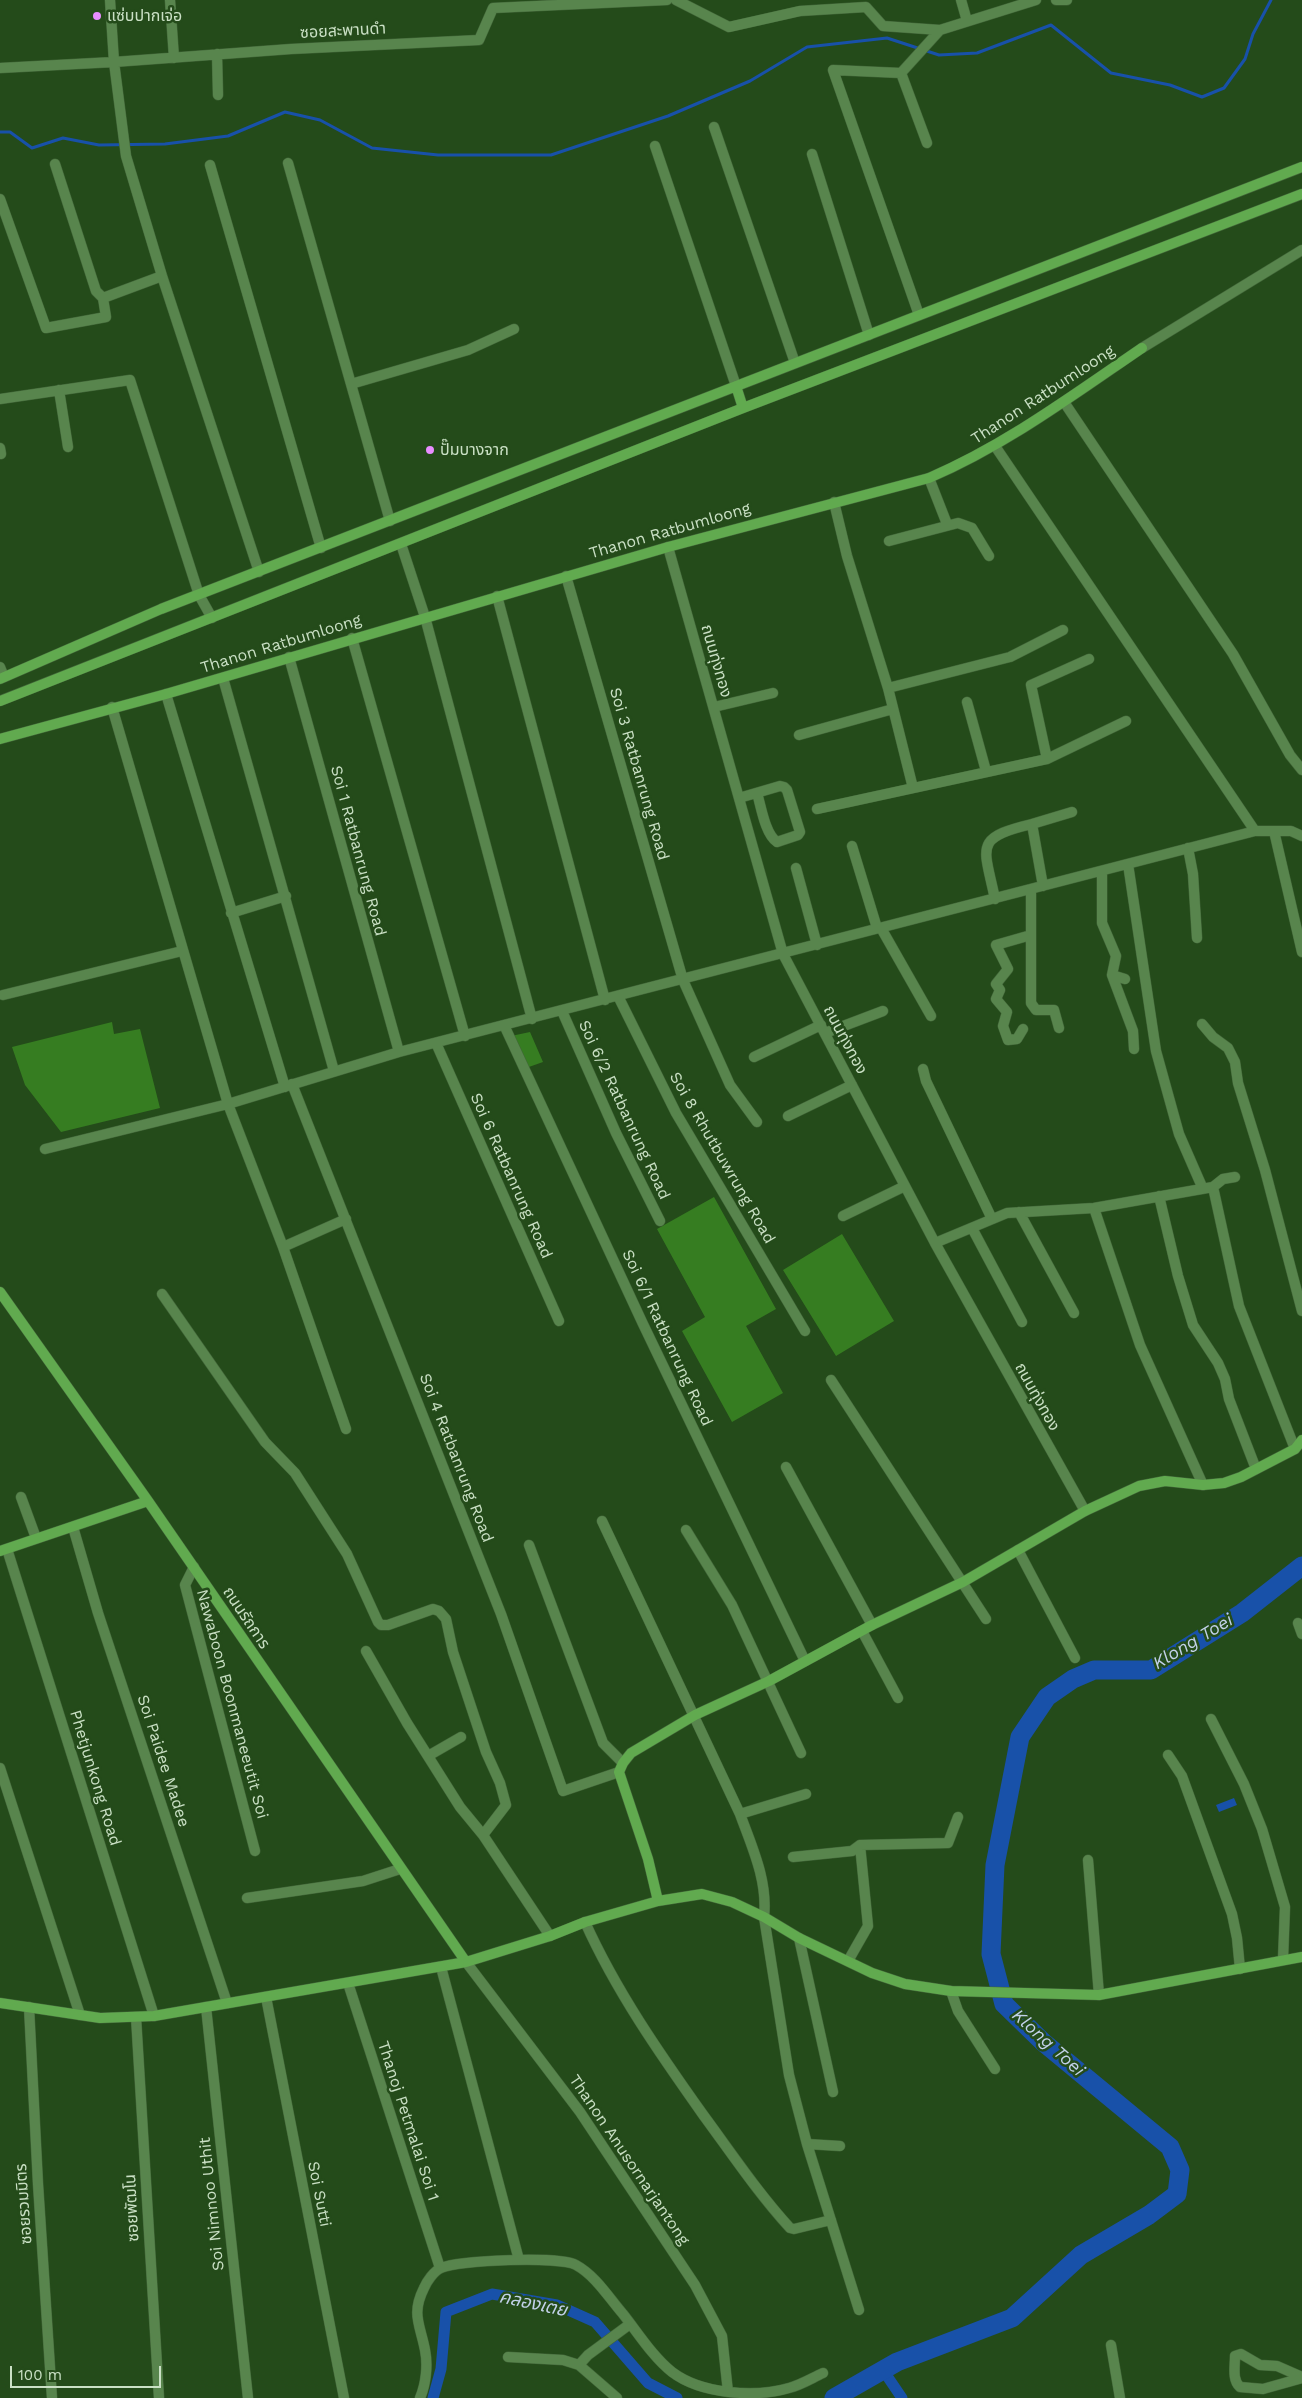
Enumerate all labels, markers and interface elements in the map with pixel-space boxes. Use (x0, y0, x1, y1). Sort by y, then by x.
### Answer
place label: แซ่บปากเจ่อ (107, 6, 182, 26)
marker: แซ่บปากเจ่อ (91, 10, 103, 22)
street label: ซอยสะพานดำ (300, 19, 386, 43)
street label: Thanon Ratbumloong (968, 341, 1118, 449)
place label: ปั๊มบางจาก (440, 440, 509, 460)
marker: ปั๊มบางจาก (424, 444, 436, 456)
street label: Thanon Ratbumloong (587, 499, 753, 563)
street label: Thanon Ratbumloong (198, 610, 364, 678)
street label: ถนนทุ่งทอง (696, 622, 736, 700)
street label: Soi 3 Ratbanrung Road (605, 685, 673, 863)
street label: Soi 1 Ratbanrung Road (326, 764, 390, 938)
street label: ถนนทุ่งทอง (819, 1002, 871, 1078)
street label: Soi 6/2 Ratbanrung Road (574, 1017, 674, 1203)
street label: Soi 8 Rhutbuwrung Road (665, 1069, 779, 1247)
street label: Soi 6 Ratbanrung Road (466, 1090, 556, 1262)
street label: Soi 6/1 Ratbanrung Road (618, 1247, 716, 1429)
street label: ถนนทุ่งทอง (1010, 1360, 1064, 1434)
street label: Soi 4 Ratbanrung Road (415, 1371, 497, 1545)
street label: ถนนรัถการ (218, 1583, 274, 1653)
street label: Nawaboon Boonmaneeutit Soi (192, 1587, 272, 1821)
water label: Klong Toei (1149, 1610, 1237, 1674)
street label: Soi Paidee Madee (133, 1693, 193, 1829)
street label: Phetjunkong Road (65, 1708, 125, 1848)
water label: Klong Toei (1007, 2005, 1089, 2081)
street label: Thanoj Petmalai Soi 1 (373, 2039, 443, 2203)
street label: Thanon Anusornarjantong (565, 2071, 693, 2249)
street label: Soi Nimnoo Uthit (195, 2136, 229, 2272)
street label: Soi Sutti (303, 2160, 335, 2228)
street label: ซอยรวมมิตร (12, 2163, 36, 2245)
street label: ซอยพัฒโน (121, 2174, 143, 2242)
water label: คลองเตย (497, 2286, 569, 2322)
scale bar (12, 2356, 164, 2388)
text: 100 m (18, 2366, 62, 2384)

